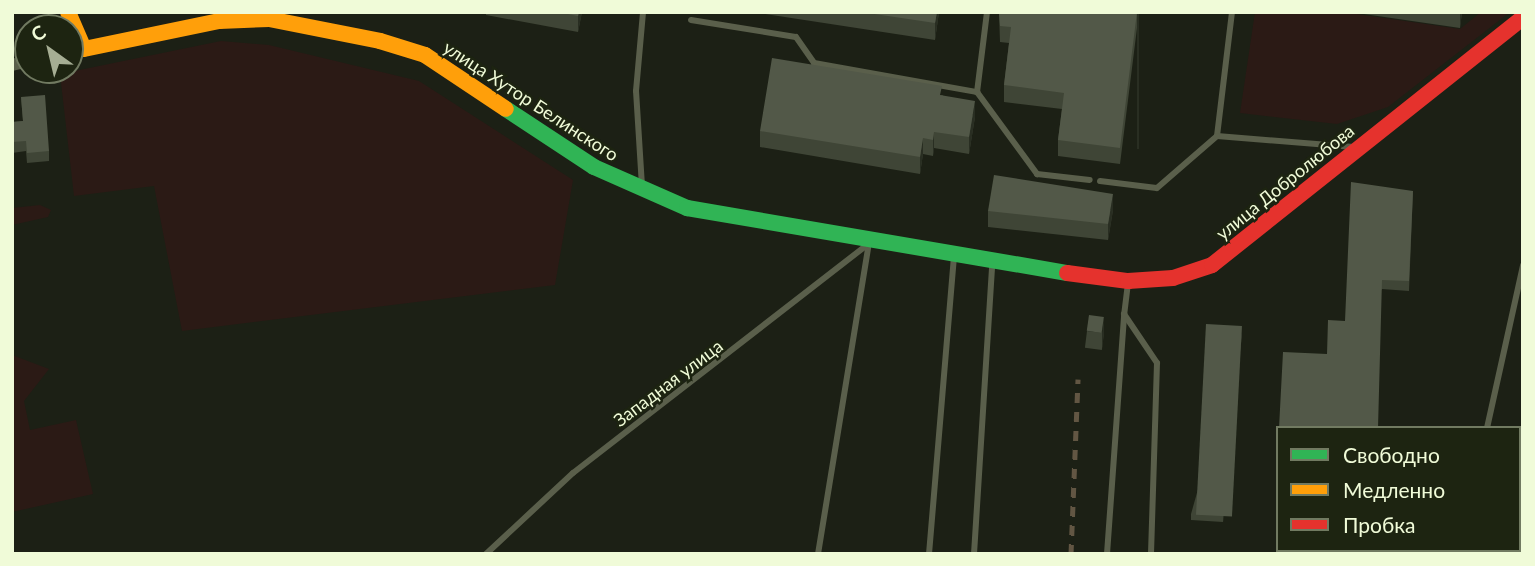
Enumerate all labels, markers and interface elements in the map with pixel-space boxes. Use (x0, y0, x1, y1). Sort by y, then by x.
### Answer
north arrow (14, 14, 84, 84)
text: С (26, 20, 50, 46)
street label: улица Хутор Белинского (440, 36, 622, 166)
street label: улица Добролюбова (1212, 120, 1358, 244)
street label: Западная улица (609, 335, 727, 431)
legend (1276, 426, 1521, 552)
text: Свободно (1343, 442, 1440, 467)
text: Медленно (1343, 477, 1445, 502)
text: Пробка (1343, 512, 1416, 537)

